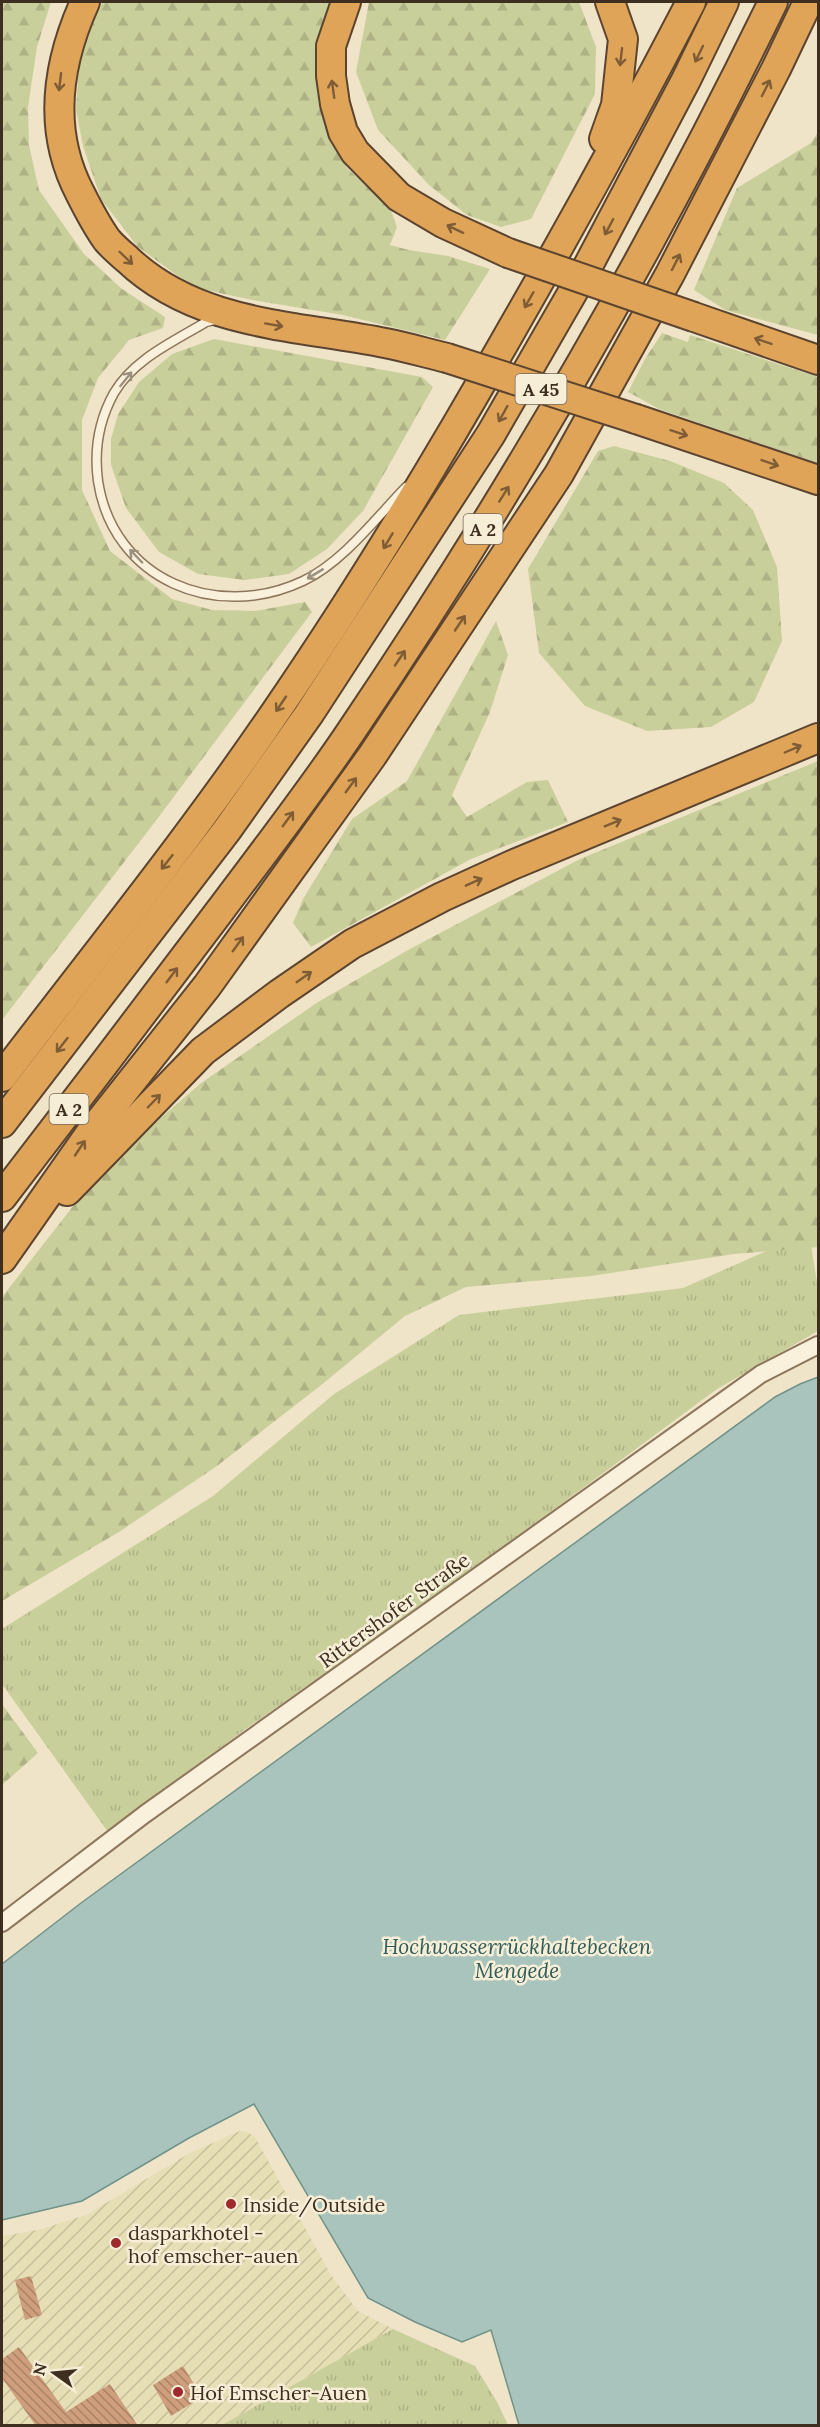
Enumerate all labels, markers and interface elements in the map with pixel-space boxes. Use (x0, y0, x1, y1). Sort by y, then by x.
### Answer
one-way arrow (692, 45, 704, 63)
one-way arrow (616, 47, 627, 67)
one-way arrow (55, 72, 66, 91)
one-way arrow (328, 79, 339, 99)
one-way arrow (760, 80, 772, 98)
one-way arrow (603, 218, 615, 235)
one-way arrow (446, 223, 464, 234)
one-way arrow (118, 251, 133, 266)
one-way arrow (671, 253, 682, 271)
one-way arrow (523, 291, 535, 308)
one-way arrow (263, 320, 283, 331)
one-way arrow (754, 334, 773, 345)
one-way arrow (119, 371, 132, 387)
road number: A 45 (516, 374, 566, 404)
one-way arrow (496, 405, 508, 422)
one-way arrow (669, 428, 688, 439)
one-way arrow (760, 459, 779, 470)
one-way arrow (499, 486, 511, 503)
road number: A 2 (464, 514, 502, 544)
one-way arrow (381, 532, 393, 549)
one-way arrow (129, 548, 143, 563)
one-way arrow (307, 569, 324, 581)
one-way arrow (453, 615, 466, 632)
one-way arrow (393, 650, 406, 667)
one-way arrow (275, 695, 287, 712)
one-way arrow (783, 743, 801, 754)
one-way arrow (345, 778, 357, 794)
one-way arrow (282, 811, 294, 827)
one-way arrow (603, 817, 621, 828)
one-way arrow (161, 854, 174, 870)
one-way arrow (464, 876, 482, 888)
one-way arrow (231, 936, 244, 952)
one-way arrow (165, 967, 178, 983)
one-way arrow (295, 971, 311, 983)
one-way arrow (55, 1037, 68, 1053)
road number: A 2 (50, 1094, 88, 1124)
one-way arrow (147, 1094, 161, 1109)
one-way arrow (74, 1140, 86, 1156)
street label: Rittershofer Straße (314, 1547, 474, 1673)
water label: Hochwasserrückhaltebecken Mengede (382, 1933, 652, 1984)
place label: Inside/Outside (243, 2192, 385, 2218)
marker: Inside/Outside (224, 2197, 238, 2211)
place label: dasparkhotel - hof emscher-auen (128, 2220, 298, 2268)
marker: dasparkhotel - hof emscher-auen (109, 2236, 123, 2250)
north arrow (24, 2343, 84, 2403)
text: N (28, 2361, 51, 2378)
place label: Hof Emscher-Auen (190, 2380, 367, 2405)
marker: Hof Emscher-Auen (171, 2385, 185, 2399)

